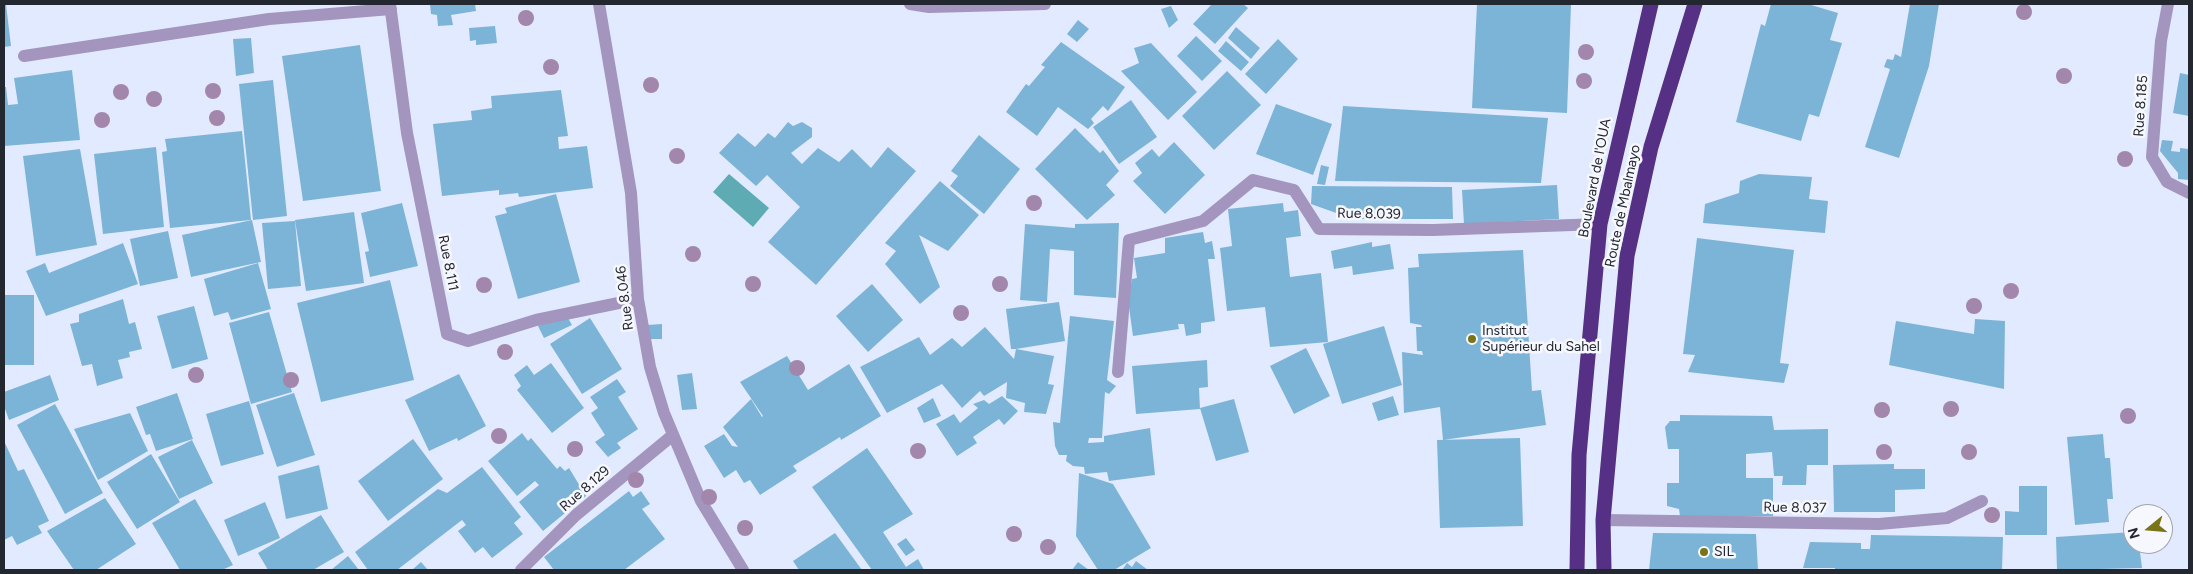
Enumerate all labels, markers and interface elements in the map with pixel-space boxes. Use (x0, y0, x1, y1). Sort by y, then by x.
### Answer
street label: Rue 8.185 (2130, 75, 2152, 137)
street label: Boulevard de l'OUA (1575, 117, 1615, 239)
street label: Route de Mbalmayo (1602, 143, 1644, 269)
street label: Rue 8.039 (1337, 205, 1401, 223)
street label: Rue 8.111 (434, 234, 462, 292)
street label: Rue 8.046 (613, 265, 637, 331)
place label: Institut Supérieur du Sahel (1482, 323, 1600, 356)
marker: Institut Supérieur du Sahel (1466, 333, 1478, 345)
street label: Rue 8.129 (557, 463, 613, 515)
street label: Rue 8.037 (1763, 499, 1827, 517)
north arrow (2123, 504, 2173, 554)
text: N (2124, 526, 2144, 541)
place label: SIL (1714, 544, 1734, 560)
marker: SIL (1698, 546, 1710, 558)

